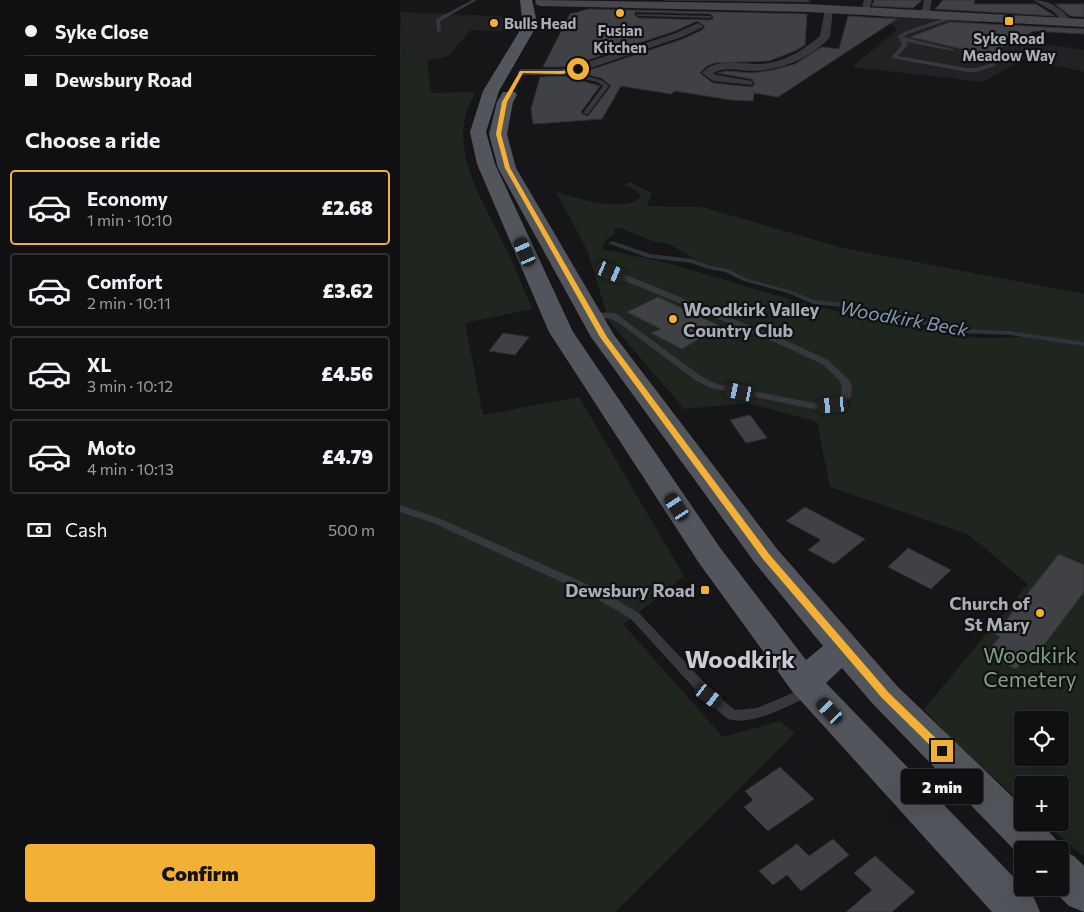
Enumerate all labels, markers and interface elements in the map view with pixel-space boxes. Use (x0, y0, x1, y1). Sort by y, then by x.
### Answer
marker: Fusian Kitchen (614, 7, 626, 19)
place label: Bulls Head (504, 14, 576, 32)
marker: Syke Road Meadow Way (1003, 15, 1015, 27)
marker: Bulls Head (488, 17, 500, 29)
text: Syke Close (55, 20, 149, 43)
place label: Fusian Kitchen (593, 21, 647, 56)
place label: Syke Road Meadow Way (962, 29, 1057, 64)
route start (567, 58, 589, 80)
text: Dewsbury Road (55, 68, 192, 91)
text: Choose a ride (25, 126, 160, 153)
icon: car (27, 185, 72, 230)
text: Economy (87, 187, 168, 210)
text: £2.68 (322, 196, 373, 219)
text: 1 min · 10:10 (87, 210, 172, 229)
car (512, 235, 537, 269)
car (594, 259, 627, 285)
icon: car (27, 268, 72, 313)
text: Comfort (87, 270, 163, 293)
text: £3.62 (323, 279, 373, 302)
text: 2 min · 10:11 (87, 293, 171, 312)
water label: Woodkirk Beck (838, 295, 971, 341)
place label: Woodkirk Valley Country Club (683, 298, 819, 341)
marker: Woodkirk Valley Country Club (667, 313, 679, 325)
icon: car (27, 351, 72, 396)
text: XL (87, 353, 112, 376)
text: £4.56 (321, 362, 373, 385)
text: 3 min · 10:12 (87, 376, 173, 395)
car (723, 382, 756, 402)
car (817, 396, 848, 414)
icon: car (27, 434, 72, 479)
text: Moto (87, 436, 136, 459)
text: £4.79 (322, 445, 373, 468)
text: 4 min · 10:13 (87, 459, 174, 478)
car (662, 490, 691, 524)
icon: cash (25, 516, 53, 544)
text: Cash (65, 518, 107, 541)
text: 500 m (328, 520, 375, 539)
place label: Dewsbury Road (565, 579, 695, 601)
marker: Dewsbury Road (699, 584, 711, 596)
place label: Church of St Mary (949, 592, 1031, 635)
marker: Church of St Mary (1034, 607, 1046, 619)
park label: Woodkirk Cemetery (983, 642, 1077, 691)
district label: Woodkirk (685, 644, 795, 673)
car (692, 681, 725, 711)
car (814, 695, 845, 727)
map controls (1014, 711, 1069, 896)
button: locate (1014, 711, 1069, 766)
route end (931, 740, 953, 762)
callout: 2 min (901, 768, 983, 804)
button: + (1014, 776, 1069, 831)
text: 2 min (922, 777, 962, 796)
button: − (1014, 841, 1069, 896)
button: Confirm (25, 844, 375, 902)

